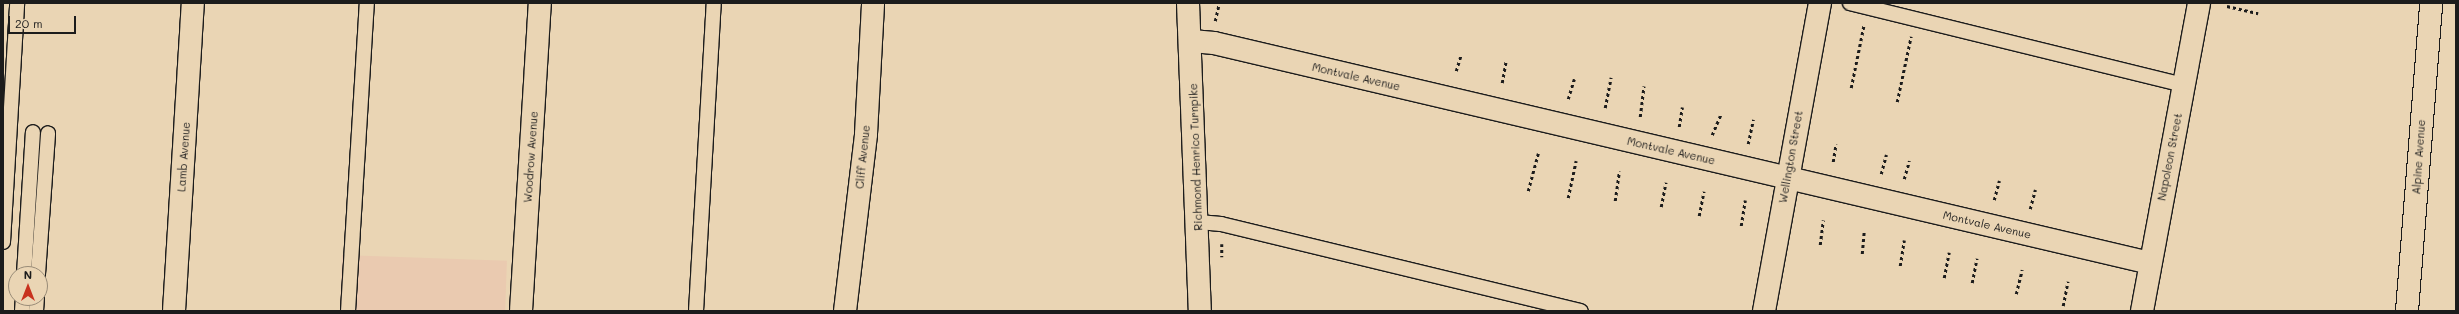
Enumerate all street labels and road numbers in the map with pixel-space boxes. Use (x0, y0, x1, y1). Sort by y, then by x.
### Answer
street label: Montvale Avenue (1311, 60, 1401, 94)
street label: Richmond Henrico Turnpike (1187, 83, 1205, 231)
street label: Wellington Street (1776, 110, 1806, 204)
street label: Woodrow Avenue (521, 111, 541, 203)
street label: Napoleon Street (2155, 112, 2185, 202)
street label: Alpine Avenue (2410, 119, 2428, 195)
street label: Lamb Avenue (175, 122, 193, 192)
street label: Cliff Avenue (853, 124, 873, 190)
street label: Montvale Avenue (1626, 134, 1716, 168)
street label: Montvale Avenue (1942, 208, 2032, 242)

